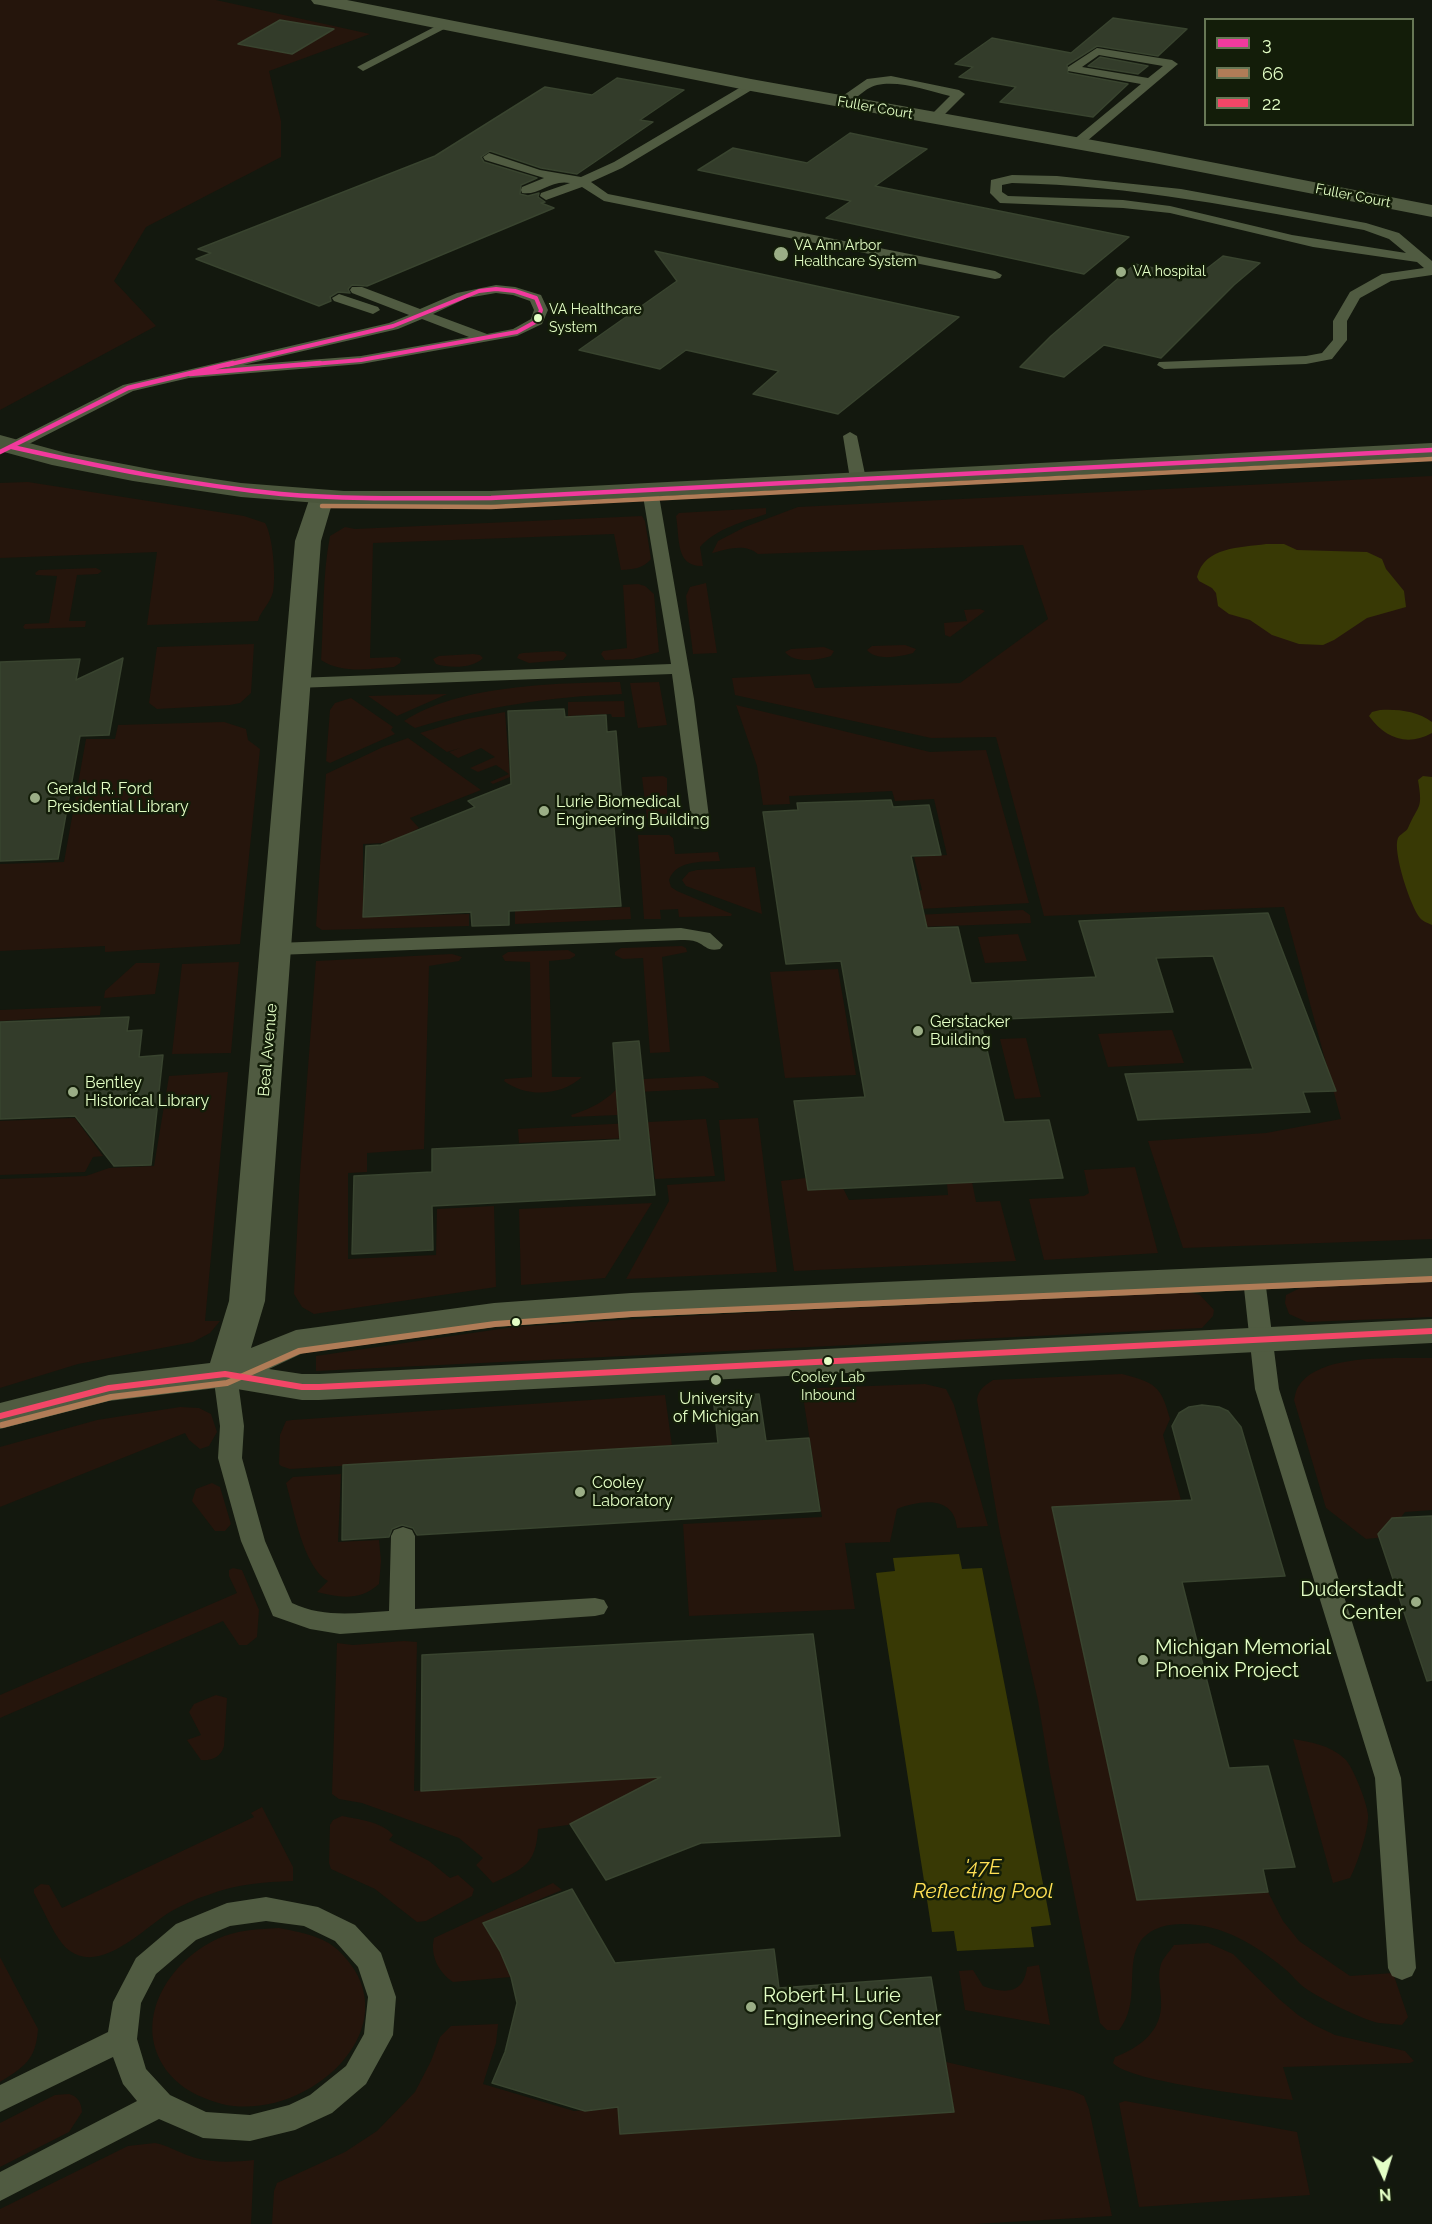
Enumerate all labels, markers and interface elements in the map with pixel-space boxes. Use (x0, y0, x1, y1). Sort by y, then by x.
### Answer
legend (1204, 18, 1414, 126)
text: 3 (1262, 33, 1272, 54)
text: 66 (1262, 63, 1284, 84)
street label: Fuller Court (836, 93, 914, 123)
text: 22 (1262, 93, 1281, 114)
street label: Fuller Court (1314, 180, 1392, 212)
place label: VA Ann Arbor Healthcare System (794, 238, 917, 270)
marker: VA Ann Arbor Healthcare System (772, 245, 790, 263)
place label: VA hospital (1133, 264, 1206, 280)
marker: VA hospital (1114, 265, 1128, 279)
place label: VA Healthcare System (549, 302, 642, 334)
marker: VA Healthcare System (532, 312, 544, 324)
place label: Gerald R. Ford Presidential Library (47, 779, 189, 817)
marker: Gerald R. Ford Presidential Library (28, 791, 42, 805)
place label: Lurie Biomedical Engineering Building (556, 792, 710, 830)
marker: Lurie Biomedical Engineering Building (537, 804, 551, 818)
street label: Beal Avenue (254, 1003, 282, 1097)
place label: Gerstacker Building (930, 1012, 1010, 1050)
marker: Gerstacker Building (911, 1024, 925, 1038)
place label: Bentley Historical Library (85, 1073, 209, 1111)
marker: Bentley Historical Library (66, 1085, 80, 1099)
unlabelled marker (510, 1316, 522, 1328)
marker: Cooley Lab Inbound (822, 1355, 834, 1367)
place label: Cooley Lab Inbound (791, 1370, 865, 1402)
marker: University of Michigan (709, 1373, 723, 1387)
place label: University of Michigan (673, 1389, 759, 1427)
place label: Cooley Laboratory (592, 1473, 673, 1511)
marker: Cooley Laboratory (573, 1485, 587, 1499)
place label: Duderstadt Center (1300, 1578, 1404, 1625)
marker: Duderstadt Center (1409, 1595, 1423, 1609)
place label: Michigan Memorial Phoenix Project (1155, 1636, 1331, 1683)
marker: Michigan Memorial Phoenix Project (1136, 1653, 1150, 1667)
water label: '47E Reflecting Pool (913, 1855, 1053, 1905)
place label: Robert H. Lurie Engineering Center (763, 1984, 941, 2031)
marker: Robert H. Lurie Engineering Center (744, 2000, 758, 2014)
north arrow (1354, 2146, 1414, 2206)
text: N (1379, 2185, 1392, 2204)

